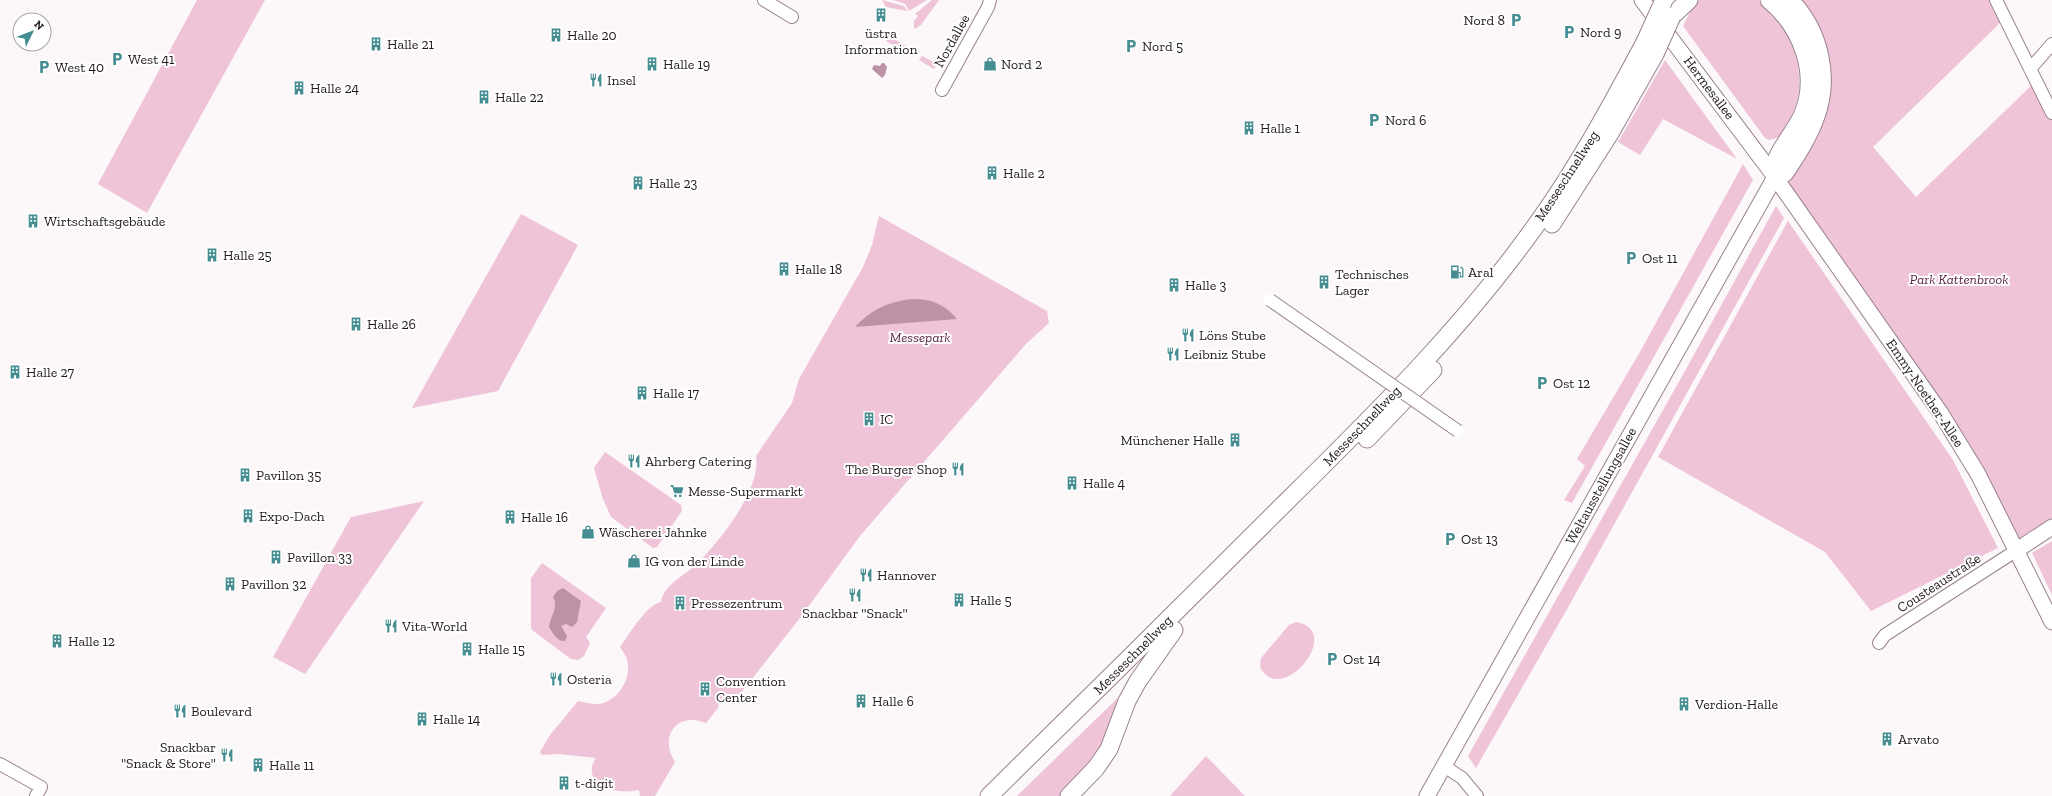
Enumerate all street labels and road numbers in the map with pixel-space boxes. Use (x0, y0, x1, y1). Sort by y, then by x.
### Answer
street label: Nordallee (930, 11, 974, 71)
street label: Hermesallee (1680, 53, 1739, 123)
street label: Messeschnellweg (1531, 127, 1603, 224)
street label: Emmy-Noether-Allee (1882, 336, 1968, 451)
street label: Messeschnellweg (1320, 382, 1405, 470)
street label: Weltausstellungsallee (1562, 424, 1640, 547)
street label: Cousteaustraße (1894, 549, 1984, 616)
street label: Messeschnellweg (1090, 612, 1176, 698)

